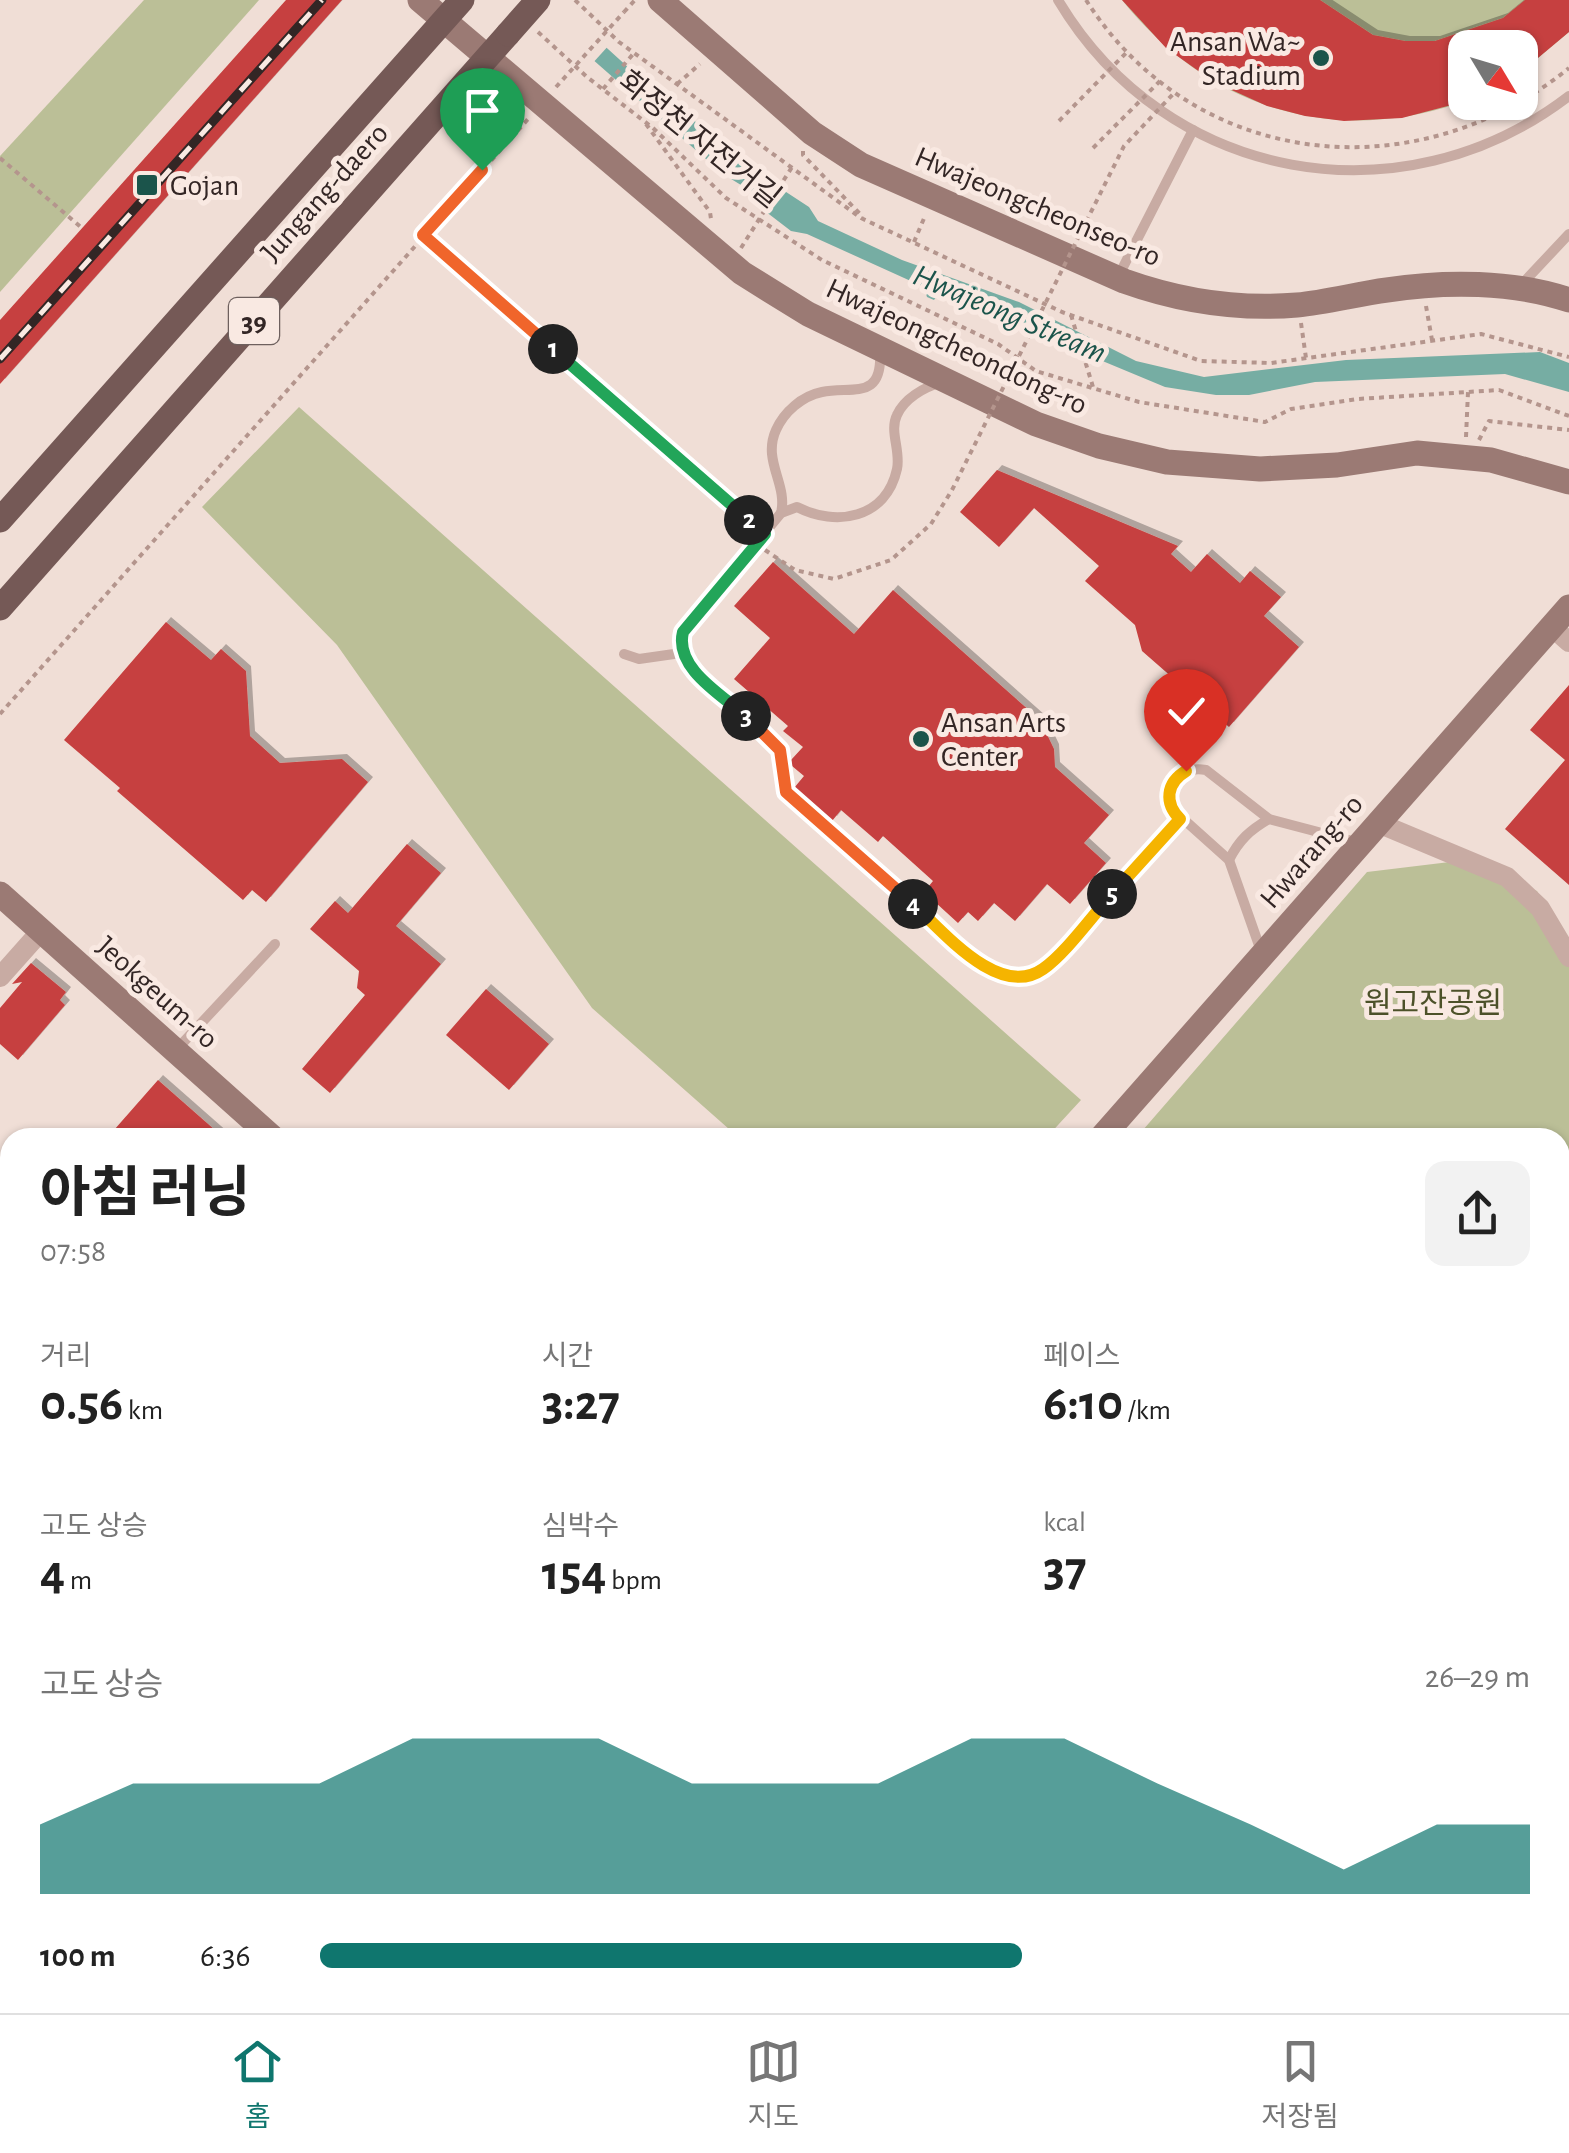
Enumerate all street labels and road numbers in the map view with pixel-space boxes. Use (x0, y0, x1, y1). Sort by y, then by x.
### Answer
street label: 화정천 자전거길 (613, 65, 786, 214)
street label: Jungang-daero (255, 118, 394, 267)
street label: Hwajeongcheonseo-ro (910, 142, 1165, 272)
street label: Hwajeongcheondong-ro (822, 273, 1092, 421)
road number: 39 (229, 298, 279, 344)
street label: Hwarang-ro (1255, 789, 1369, 914)
street label: Jeokgeum-ro (91, 931, 224, 1055)

